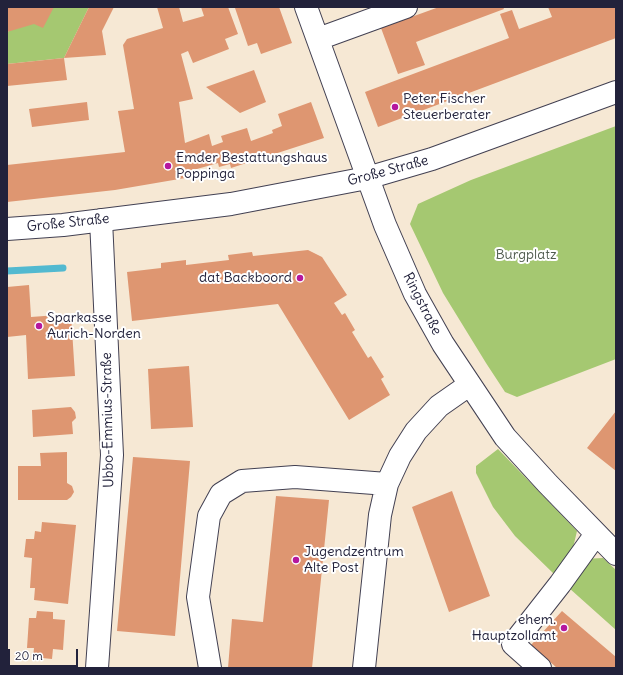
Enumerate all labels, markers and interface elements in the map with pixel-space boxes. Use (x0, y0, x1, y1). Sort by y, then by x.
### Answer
place label: Peter Fischer Steuerberater (403, 91, 491, 124)
marker: Peter Fischer Steuerberater (390, 102, 400, 112)
place label: Emder Bestattungshaus Poppinga (176, 150, 327, 182)
street label: Große Straße (346, 152, 430, 190)
marker: Emder Bestattungshaus Poppinga (163, 161, 173, 171)
street label: Große Straße (26, 210, 110, 236)
park label: Burgplatz (495, 247, 557, 263)
place label: dat Backboord (199, 270, 292, 286)
street label: Ringstraße (399, 270, 445, 338)
marker: dat Backboord (295, 273, 305, 283)
place label: Sparkasse Aurich-Norden (47, 310, 141, 342)
marker: Sparkasse Aurich-Norden (34, 321, 44, 331)
street label: Ubbo-Emmius-Straße (98, 352, 118, 488)
place label: Jugendzentrum Alte Post (304, 544, 404, 576)
marker: Jugendzentrum Alte Post (291, 555, 301, 565)
place label: ehem. Hauptzollamt (472, 612, 556, 644)
marker: ehem. Hauptzollamt (559, 623, 569, 633)
scale bar (10, 641, 80, 667)
text: 20 m (15, 648, 43, 663)

